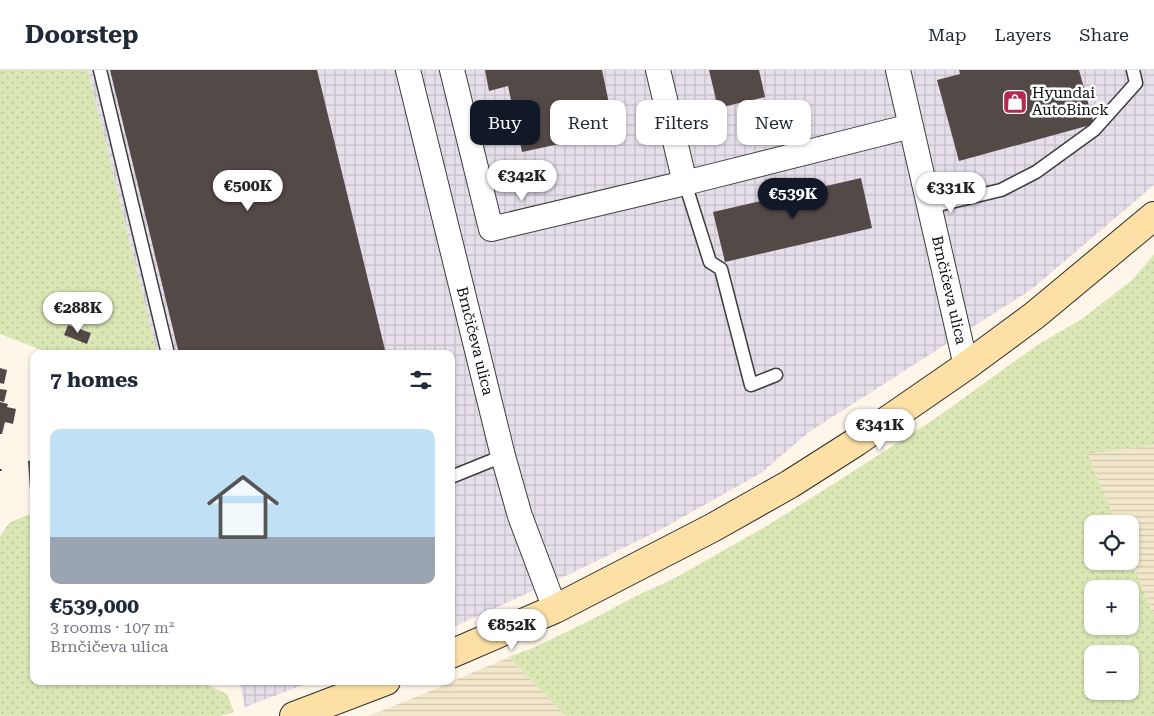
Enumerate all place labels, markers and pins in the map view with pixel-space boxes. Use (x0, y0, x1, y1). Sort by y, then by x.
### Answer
place label: Hyundai AutoBinck (1032, 84, 1109, 119)
shop icon: Hyundai AutoBinck (1002, 89, 1028, 115)
pin: €342K (487, 160, 557, 202)
pin: €500K (213, 170, 283, 212)
pin: €331K (916, 172, 986, 214)
pin: €539K (758, 178, 828, 220)
pin: €288K (43, 292, 113, 334)
pin: €341K (845, 408, 915, 451)
pin: €852K (477, 608, 547, 651)

